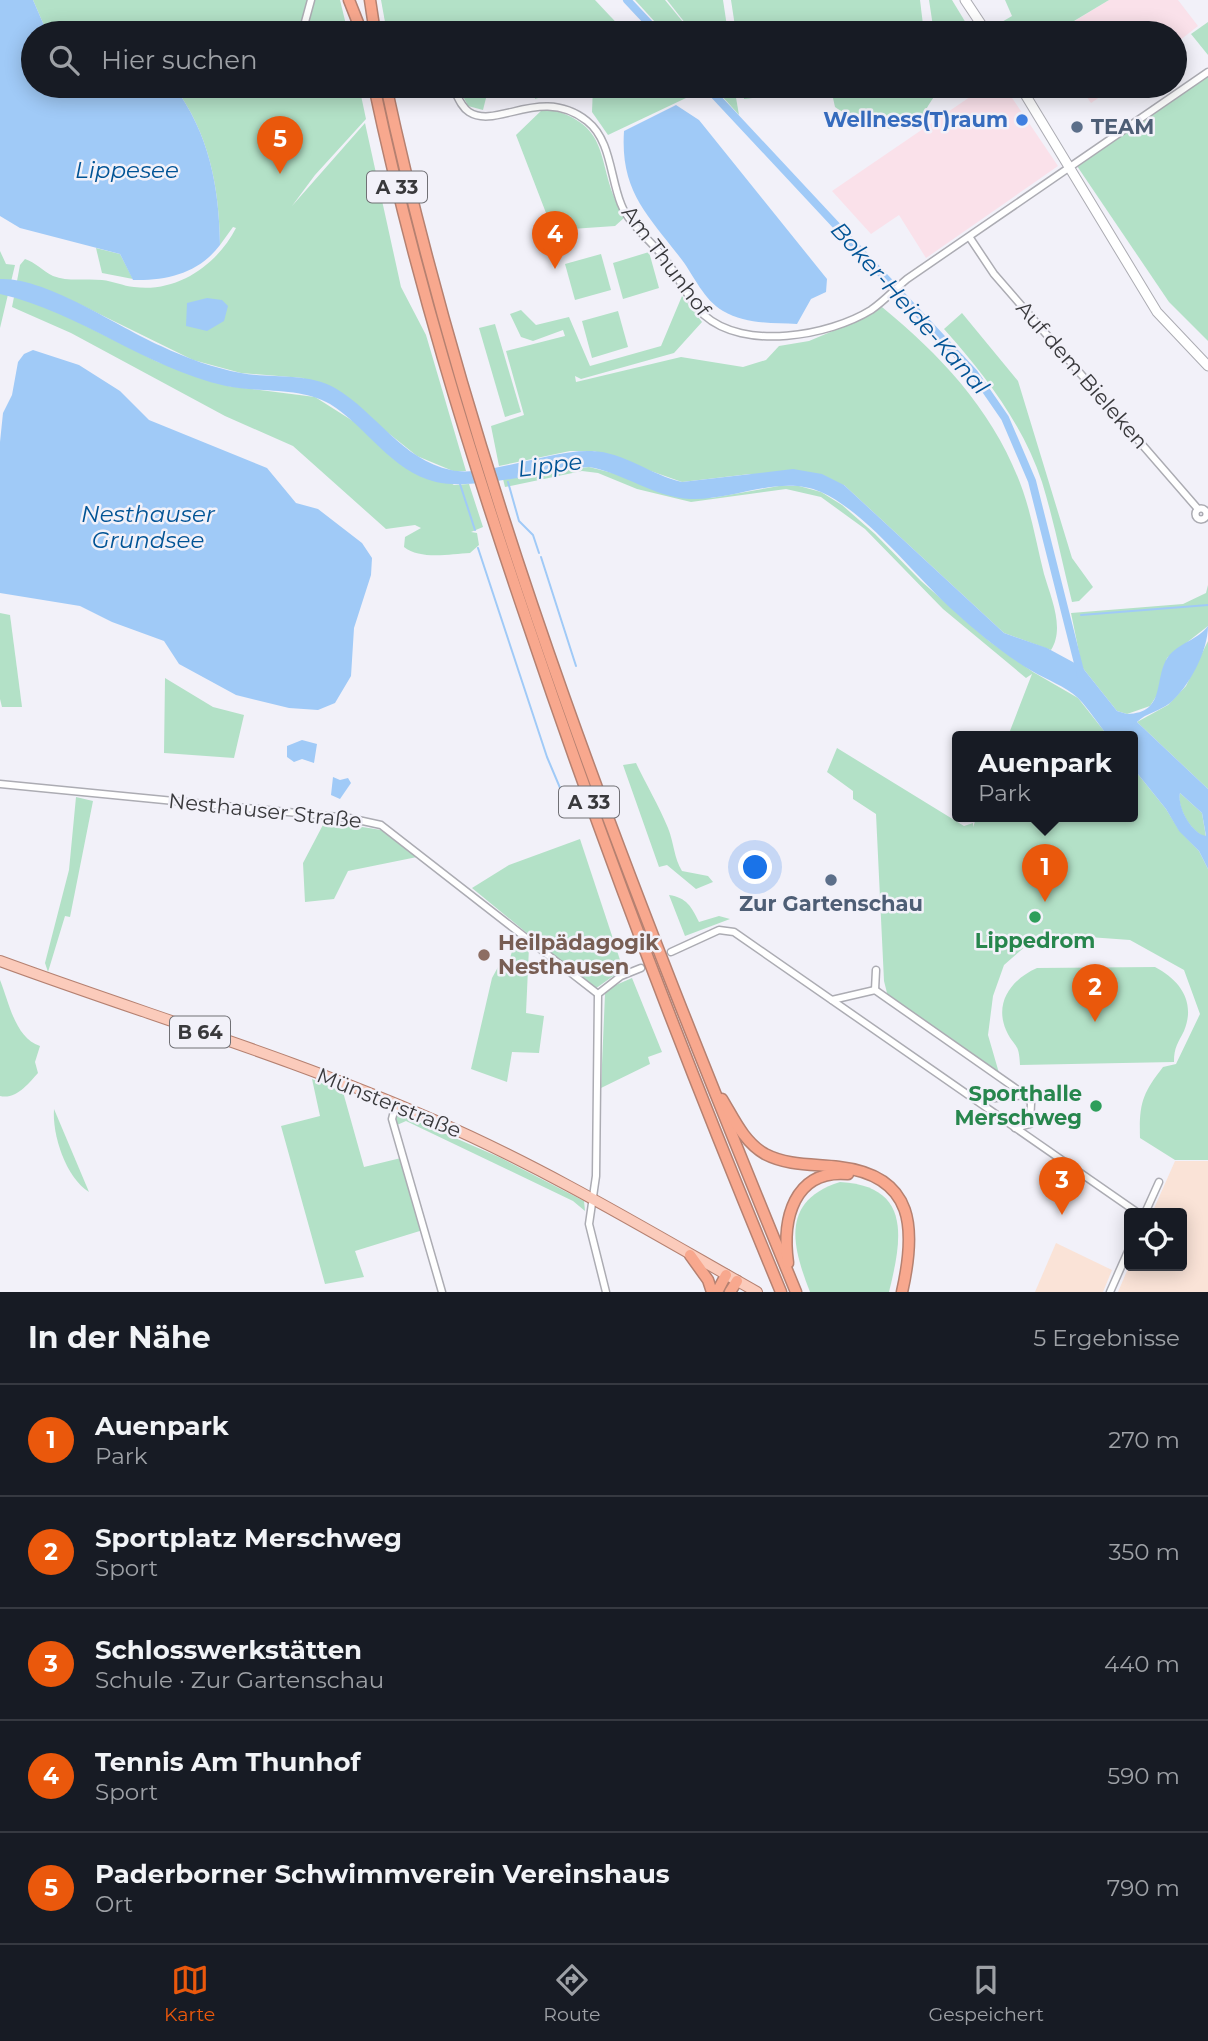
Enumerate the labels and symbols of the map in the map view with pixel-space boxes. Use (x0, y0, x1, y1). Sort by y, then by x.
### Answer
place label: Wellness(T)raum (823, 107, 1008, 132)
marker: Wellness(T)raum (1014, 112, 1030, 128)
place label: TEAM (1091, 114, 1154, 139)
pin: 5 (257, 116, 303, 174)
marker: TEAM (1069, 119, 1085, 135)
water label: Lippesee (75, 156, 179, 184)
road number: A 33 (367, 172, 427, 202)
street label: Am Thunhof (617, 201, 717, 322)
pin: 4 (532, 211, 578, 269)
water label: Boker-Heide-Kanal (825, 216, 995, 401)
street label: Auf dem Bieleken (1011, 296, 1153, 454)
water label: Lippe (516, 447, 584, 483)
water label: Nesthauser Grundsee (81, 500, 216, 554)
road number: A 33 (559, 786, 619, 818)
street label: Nesthauser Straße (167, 788, 363, 833)
pin: 1 (1022, 844, 1068, 902)
your location (738, 850, 772, 884)
marker: Zur Gartenschau (823, 872, 839, 888)
place label: Zur Gartenschau (739, 891, 923, 916)
marker: Lippedrom (1027, 909, 1043, 925)
place label: Lippedrom (975, 928, 1095, 953)
place label: Heilpädagogik Nesthausen (498, 930, 659, 979)
marker: Heilpädagogik Nesthausen (476, 947, 492, 963)
pin: 2 (1072, 964, 1118, 1022)
road number: B 64 (170, 1016, 230, 1048)
street label: Münsterstraße (313, 1062, 465, 1143)
place label: Sporthalle Merschweg (955, 1081, 1082, 1130)
marker: Sporthalle Merschweg (1088, 1098, 1104, 1114)
pin: 3 (1039, 1157, 1085, 1215)

